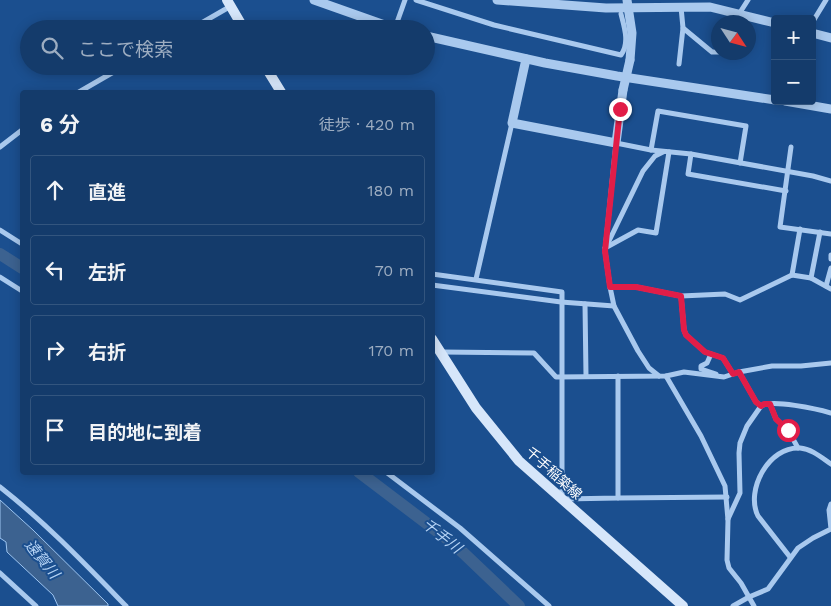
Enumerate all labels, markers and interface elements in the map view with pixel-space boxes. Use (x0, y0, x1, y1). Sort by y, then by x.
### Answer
north arrow (711, 15, 756, 60)
map controls (771, 15, 816, 105)
button: + (771, 15, 816, 60)
search box (20, 20, 435, 75)
icon: search (38, 34, 66, 62)
text: ここで検索 (78, 38, 173, 61)
button: − (771, 60, 816, 105)
route end (609, 98, 632, 121)
text: 6 分 (40, 112, 80, 137)
text: 徒歩 · 420 m (319, 115, 415, 134)
icon: ahead (41, 176, 69, 204)
text: 直進 (88, 181, 126, 204)
text: 180 m (367, 181, 414, 200)
icon: left (41, 256, 69, 284)
text: 左折 (88, 261, 126, 284)
text: 70 m (375, 261, 414, 280)
icon: right (41, 336, 69, 364)
text: 右折 (88, 341, 126, 364)
text: 170 m (368, 341, 414, 360)
icon: arrive (41, 416, 69, 444)
route start (777, 419, 800, 442)
text: 目的地に到着 (88, 421, 202, 444)
street label: 千手稲築線 (523, 444, 585, 502)
water label: 千手川 (419, 515, 467, 558)
water label: 遠賀川 (21, 536, 64, 584)

